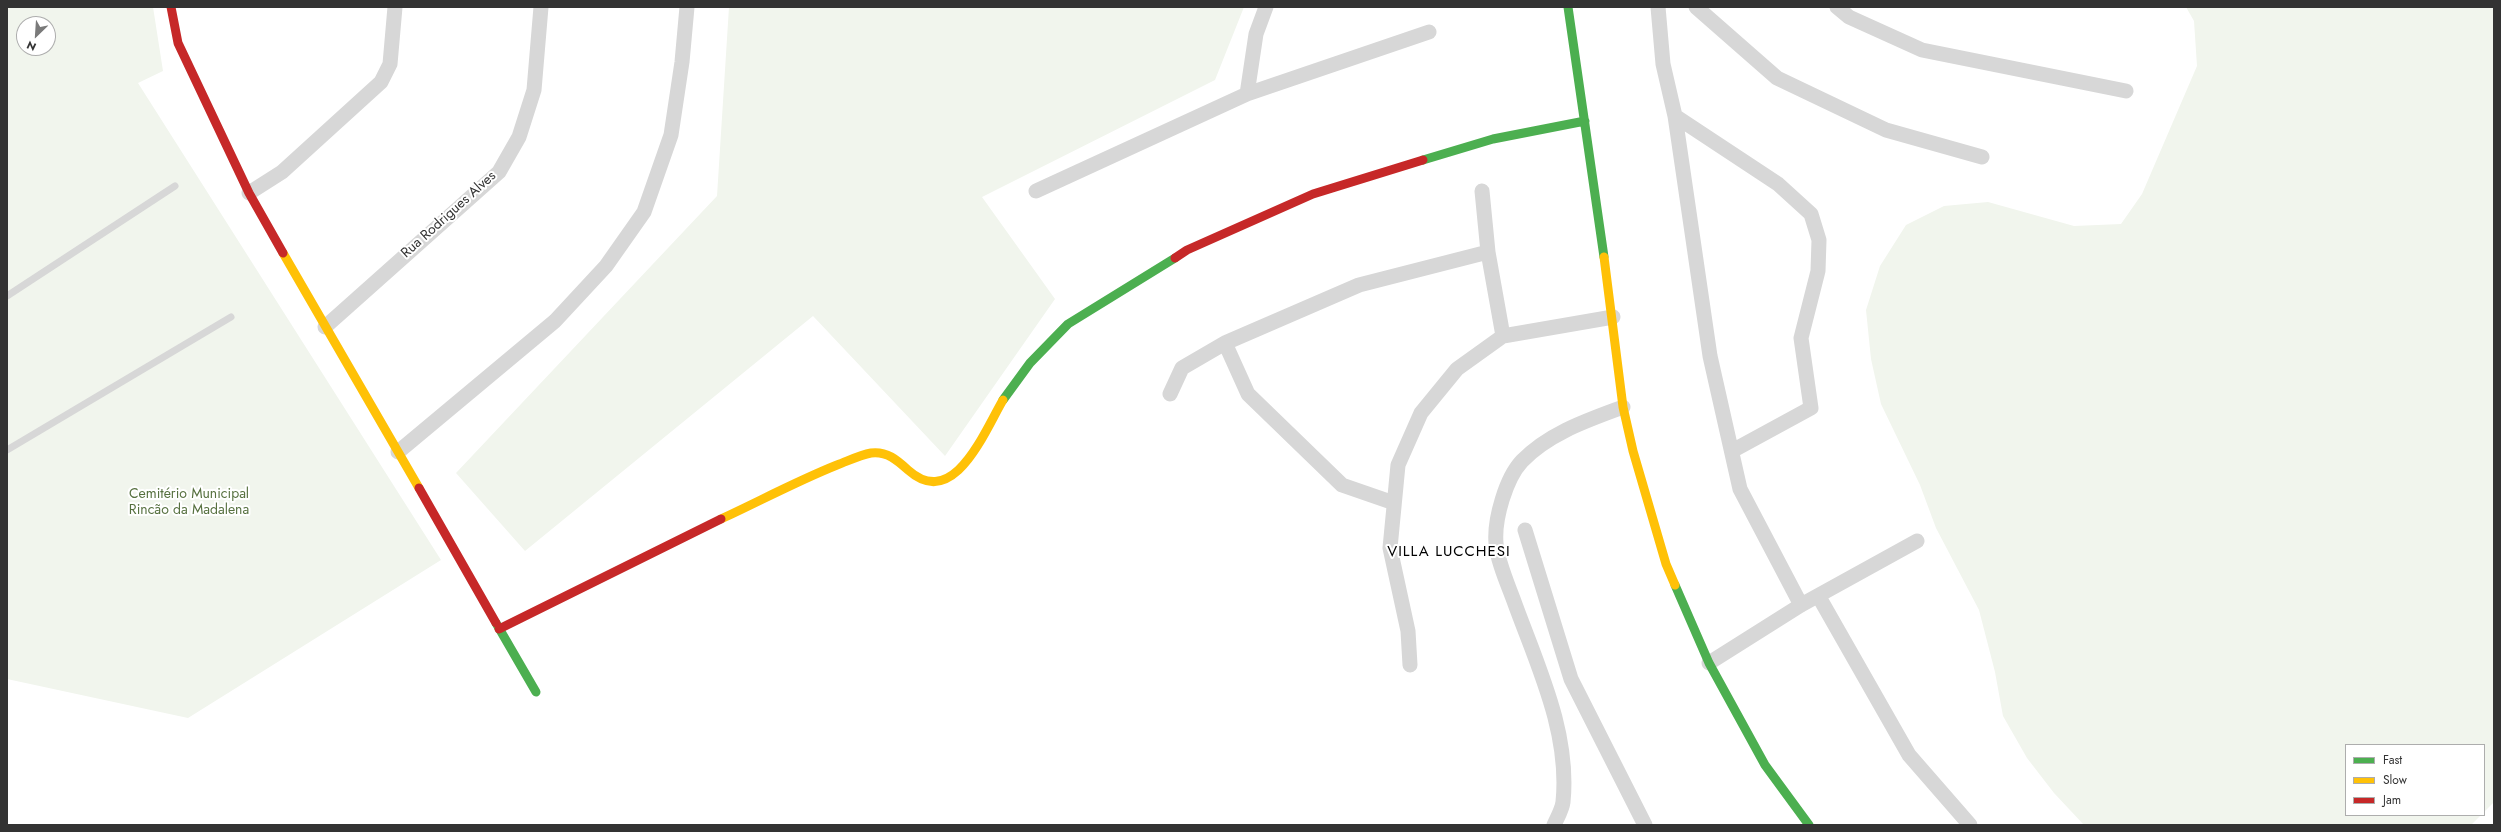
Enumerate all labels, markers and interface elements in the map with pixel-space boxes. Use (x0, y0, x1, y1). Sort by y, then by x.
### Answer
north arrow (16, 16, 56, 56)
text: N (24, 37, 39, 55)
street label: Rua Rodrigues Alves (398, 168, 500, 262)
park label: Cemitério Municipal Rincão da Madalena (129, 487, 249, 520)
district label: VILLA LUCCHESI (1387, 543, 1511, 561)
legend (2345, 744, 2485, 816)
text: Fast (2383, 751, 2402, 769)
text: Slow (2383, 771, 2407, 789)
text: Jam (2383, 791, 2401, 809)

